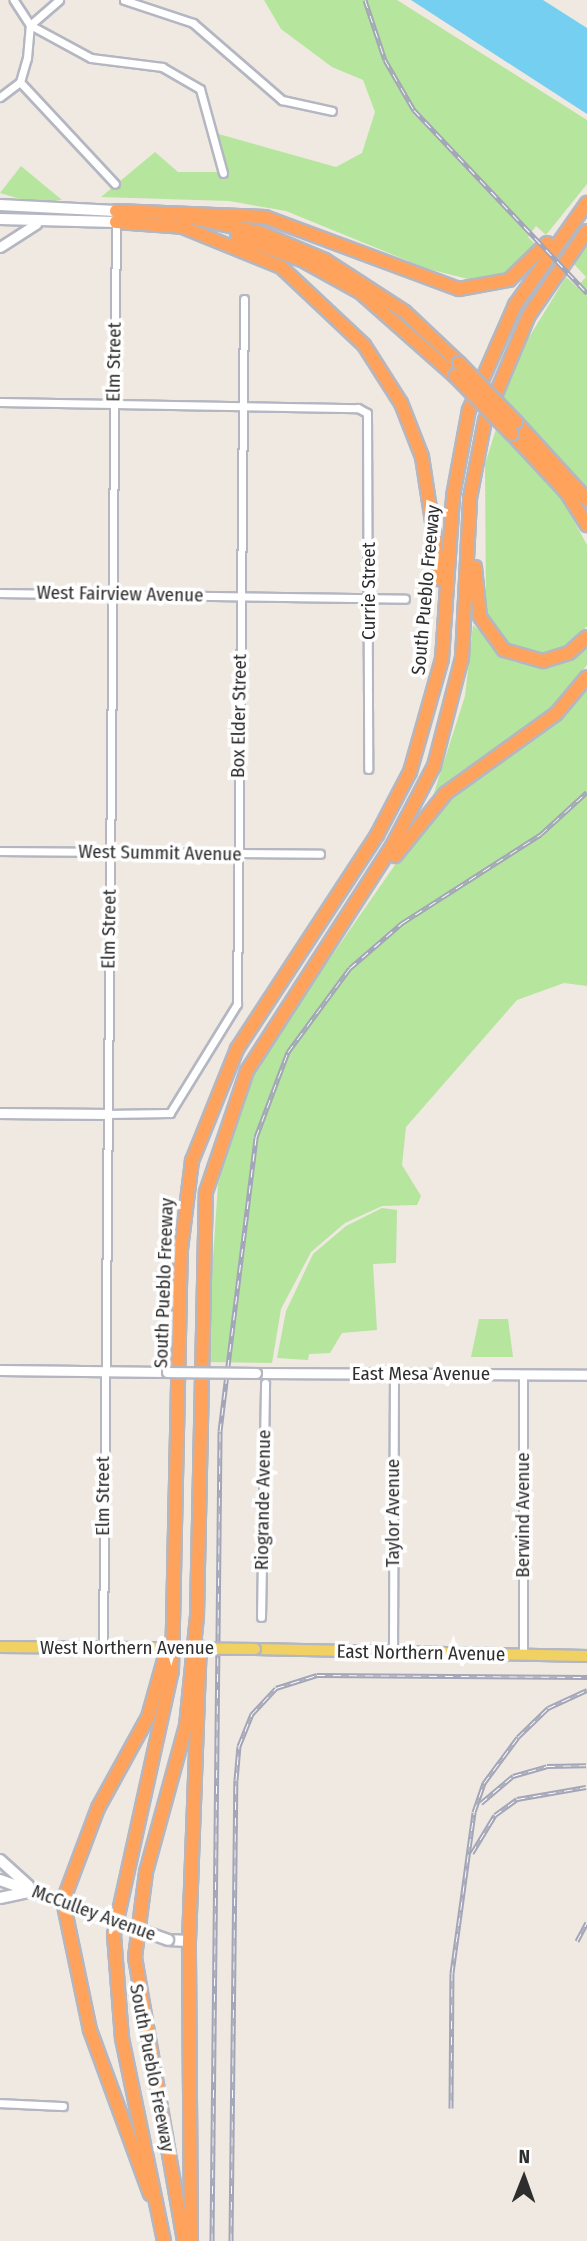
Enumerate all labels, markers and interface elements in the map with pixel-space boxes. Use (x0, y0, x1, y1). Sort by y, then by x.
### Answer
street label: Elm Street (102, 322, 126, 402)
street label: South Pueblo Freeway (407, 504, 445, 676)
street label: Currie Street (358, 542, 380, 640)
street label: West Fairview Avenue (36, 581, 204, 607)
street label: Box Elder Street (227, 654, 251, 778)
street label: West Summit Avenue (78, 840, 242, 866)
street label: Elm Street (97, 889, 121, 969)
street label: South Pueblo Freeway (150, 1197, 178, 1369)
street label: East Mesa Avenue (352, 1363, 490, 1385)
street label: Riogrande Avenue (250, 1430, 276, 1570)
street label: Berwind Avenue (512, 1452, 534, 1578)
street label: Elm Street (92, 1456, 114, 1536)
street label: Taylor Avenue (382, 1459, 404, 1567)
street label: West Northern Avenue (40, 1637, 214, 1659)
street label: East Northern Avenue (337, 1640, 505, 1666)
street label: McCulley Avenue (29, 1880, 159, 1946)
street label: South Pueblo Freeway (125, 1982, 179, 2154)
north arrow (489, 2143, 559, 2213)
text: N (518, 2145, 530, 2168)

